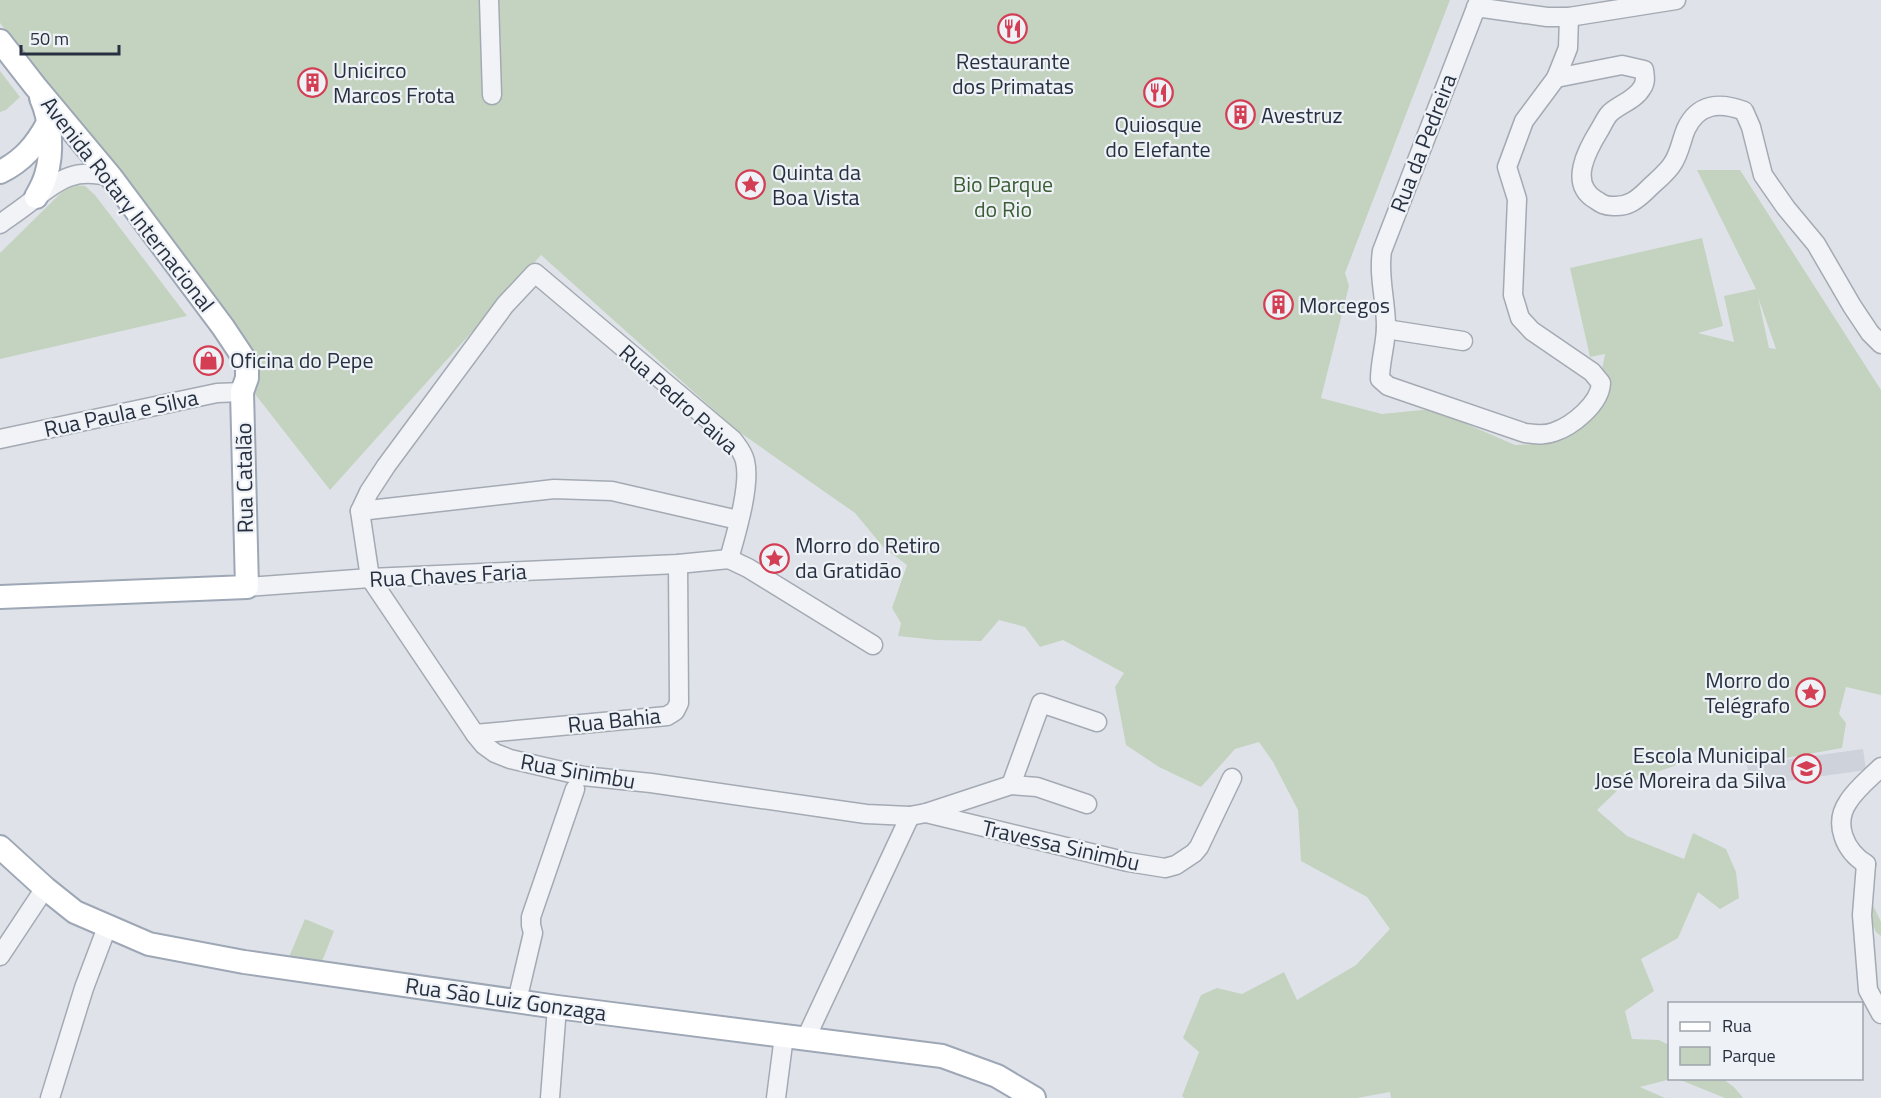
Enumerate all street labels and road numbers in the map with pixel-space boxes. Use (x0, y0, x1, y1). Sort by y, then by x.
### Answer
street label: Rua da Pedreira (1381, 69, 1465, 217)
street label: Avenida Rotary Internacional (33, 89, 223, 319)
street label: Rua Pedro Paiva (612, 336, 746, 462)
street label: Rua Paula e Silva (41, 380, 201, 446)
street label: Rua Catalão (226, 422, 262, 534)
street label: Rua Chaves Faria (368, 554, 528, 596)
street label: Rua Bahia (566, 698, 662, 742)
street label: Rua Sinimbu (518, 744, 638, 798)
street label: Travessa Sinimbu (979, 810, 1143, 880)
street label: Rua São Luiz Gonzaga (403, 968, 609, 1030)

